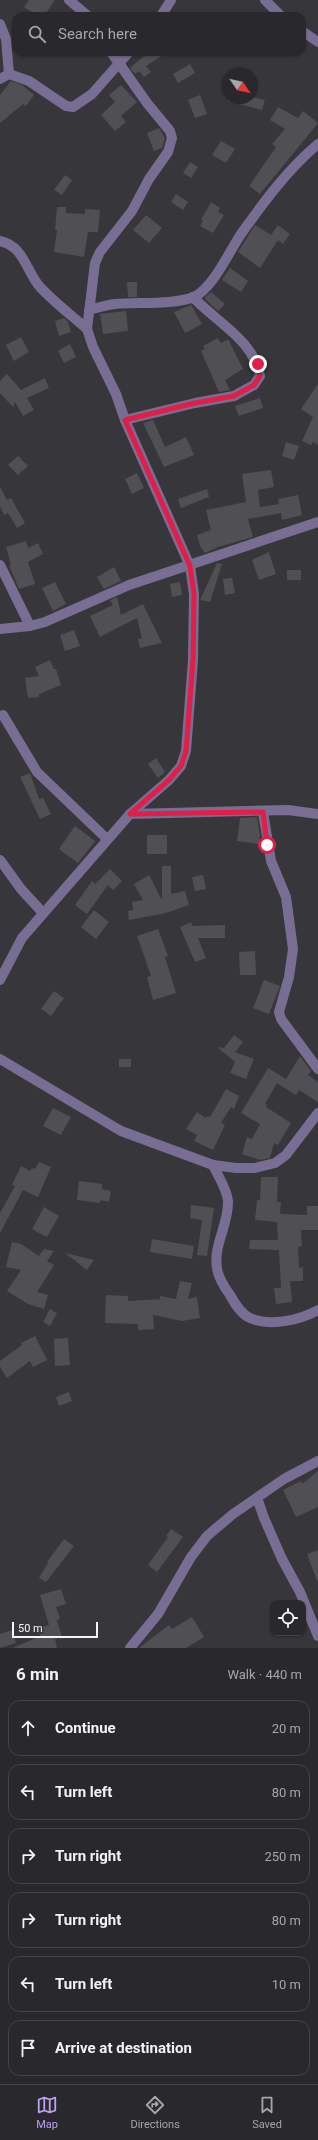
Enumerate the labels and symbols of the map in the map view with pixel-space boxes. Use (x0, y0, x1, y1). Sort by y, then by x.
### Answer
north arrow (222, 68, 258, 104)
route end (249, 355, 267, 373)
route start (258, 836, 276, 854)
scale bar (12, 1620, 98, 1639)

